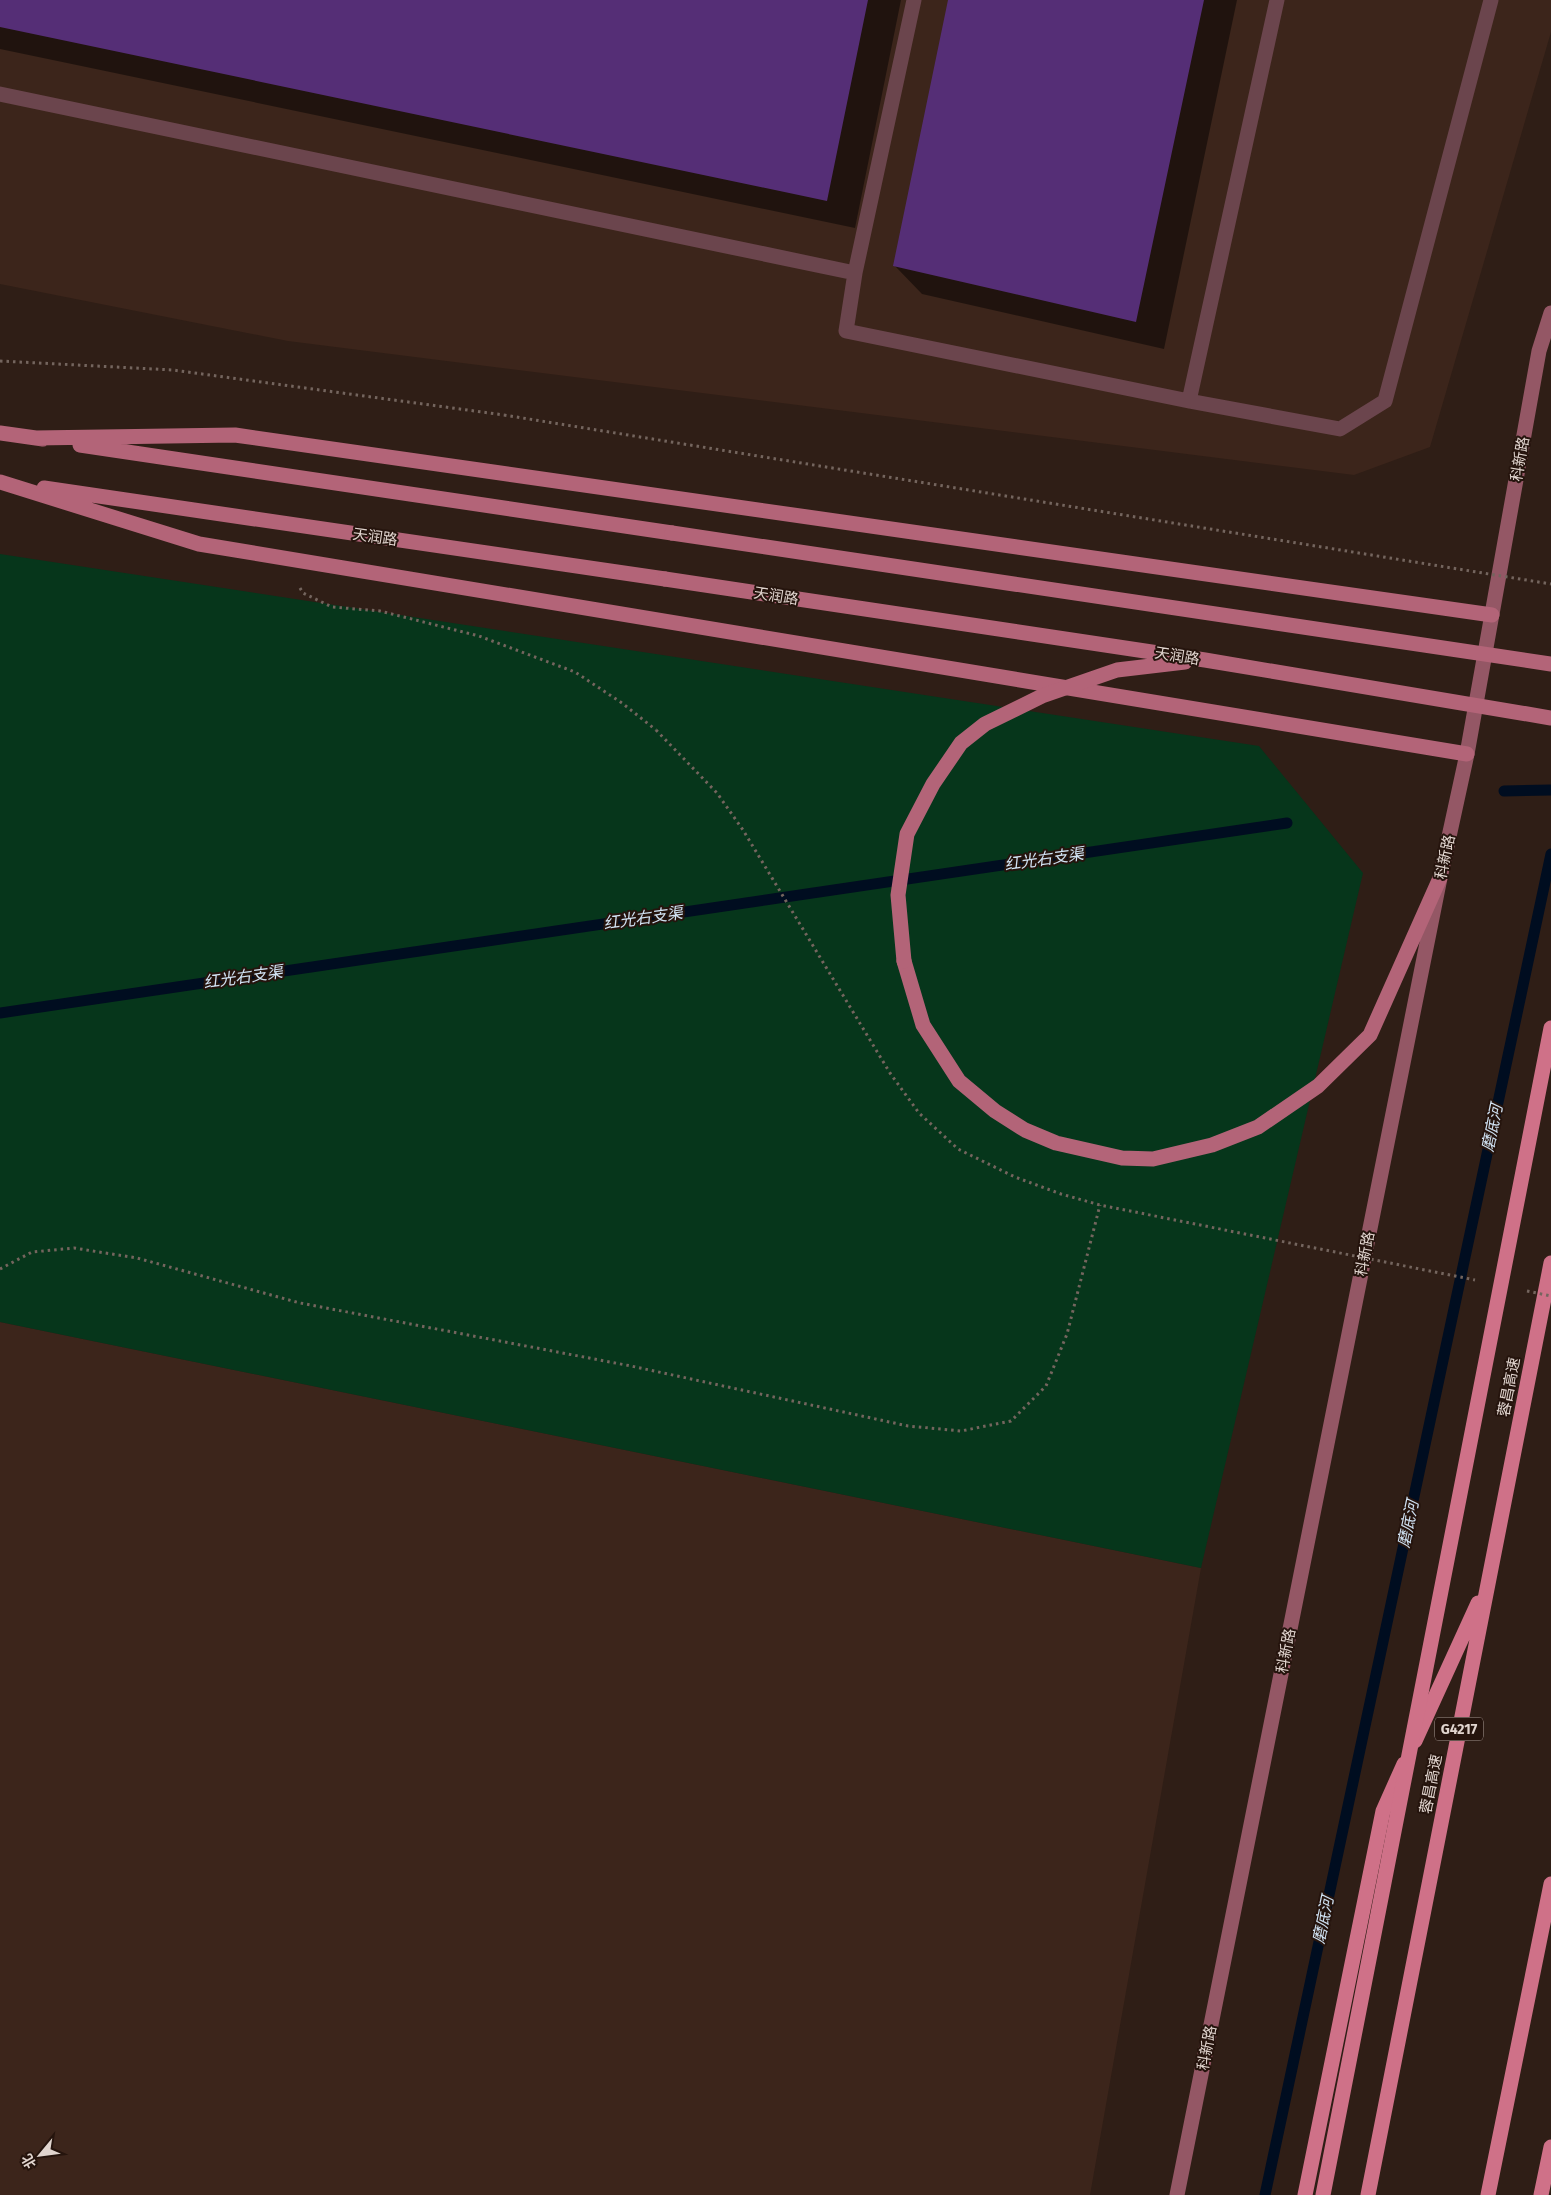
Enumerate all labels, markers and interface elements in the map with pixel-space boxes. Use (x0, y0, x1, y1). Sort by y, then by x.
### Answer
street label: 科新路 (1507, 435, 1533, 483)
street label: 天润路 (351, 525, 399, 549)
street label: 天润路 (752, 584, 800, 608)
street label: 天润路 (1153, 644, 1201, 668)
street label: 科新路 (1432, 833, 1458, 881)
water label: 红光右支渠 (1003, 844, 1087, 874)
water label: 红光右支渠 (602, 903, 686, 933)
water label: 红光右支渠 (202, 962, 286, 992)
water label: 磨底河 (1478, 1100, 1507, 1153)
street label: 科新路 (1352, 1230, 1378, 1278)
street label: 蓉昌高速 (1494, 1356, 1524, 1418)
water label: 磨底河 (1394, 1496, 1423, 1549)
street label: 科新路 (1273, 1627, 1299, 1675)
road number: G4217 (1435, 1718, 1483, 1740)
street label: 蓉昌高速 (1416, 1753, 1446, 1815)
water label: 磨底河 (1309, 1892, 1338, 1945)
street label: 科新路 (1194, 2024, 1220, 2072)
north arrow (15, 2130, 65, 2180)
text: 北 (18, 2151, 40, 2171)

